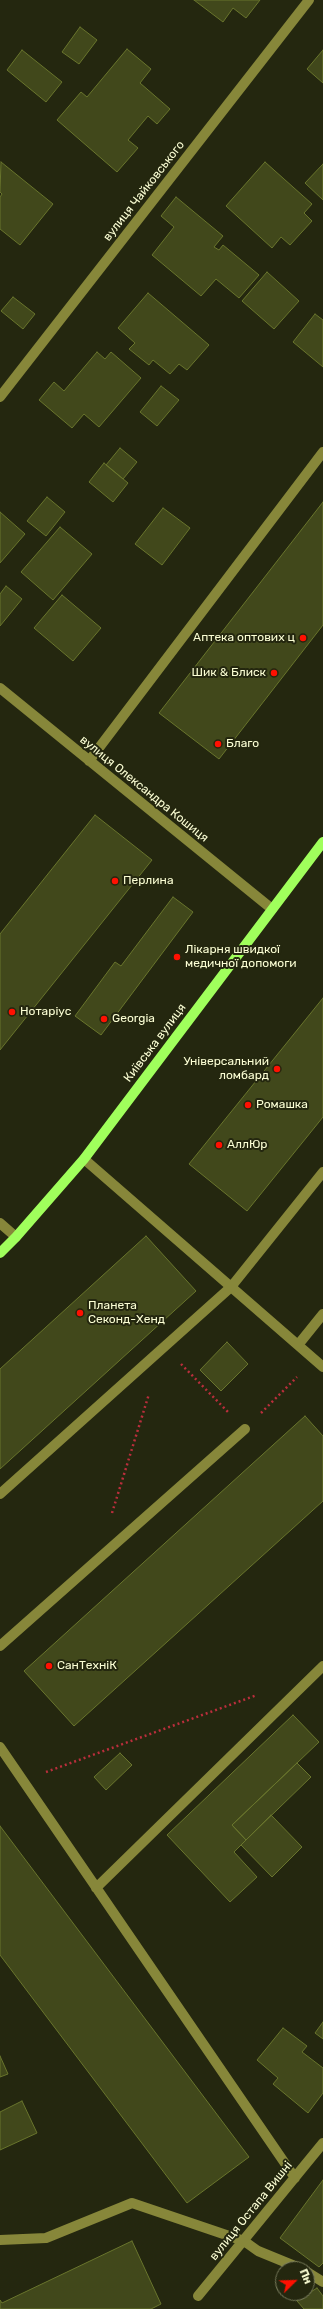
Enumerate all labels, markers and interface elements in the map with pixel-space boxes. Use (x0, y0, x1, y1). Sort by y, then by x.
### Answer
street label: вулиця Чайковського (100, 138, 188, 244)
place label: Аптека оптових ц (193, 631, 295, 645)
marker: Аптека оптових ц (298, 633, 308, 643)
place label: Шик & Блиск (192, 666, 266, 680)
marker: Шик & Блиск (269, 668, 279, 678)
street label: вулиця Олександра Кошиця (77, 733, 211, 845)
place label: Благо (226, 737, 259, 751)
marker: Благо (213, 739, 223, 749)
place label: Перлина (123, 874, 174, 888)
marker: Перлина (110, 876, 120, 886)
place label: Лікарня швидкої медичної допомоги (185, 943, 297, 971)
marker: Лікарня швидкої медичної допомоги (172, 952, 182, 962)
street label: Київська вулиця (121, 1001, 189, 1085)
place label: Нотаріус (20, 1005, 71, 1019)
marker: Нотаріус (7, 1007, 17, 1017)
place label: Georgia (112, 1012, 155, 1026)
marker: Georgia (99, 1014, 109, 1024)
place label: Універсальний ломбард (183, 1055, 269, 1083)
marker: Універсальний ломбард (272, 1064, 282, 1074)
place label: Ромашка (256, 1098, 308, 1112)
marker: Ромашка (243, 1100, 253, 1110)
place label: АллЮр (227, 1138, 268, 1152)
marker: АллЮр (214, 1140, 224, 1150)
place label: Планета Секонд-Хенд (88, 1299, 165, 1327)
marker: Планета Секонд-Хенд (75, 1308, 85, 1318)
place label: СанТехніК (57, 1659, 117, 1673)
marker: СанТехніК (44, 1661, 54, 1671)
street label: вулиця Остапа Вишні (207, 2159, 295, 2263)
north arrow (275, 2261, 315, 2301)
text: Пн (297, 2267, 315, 2286)

